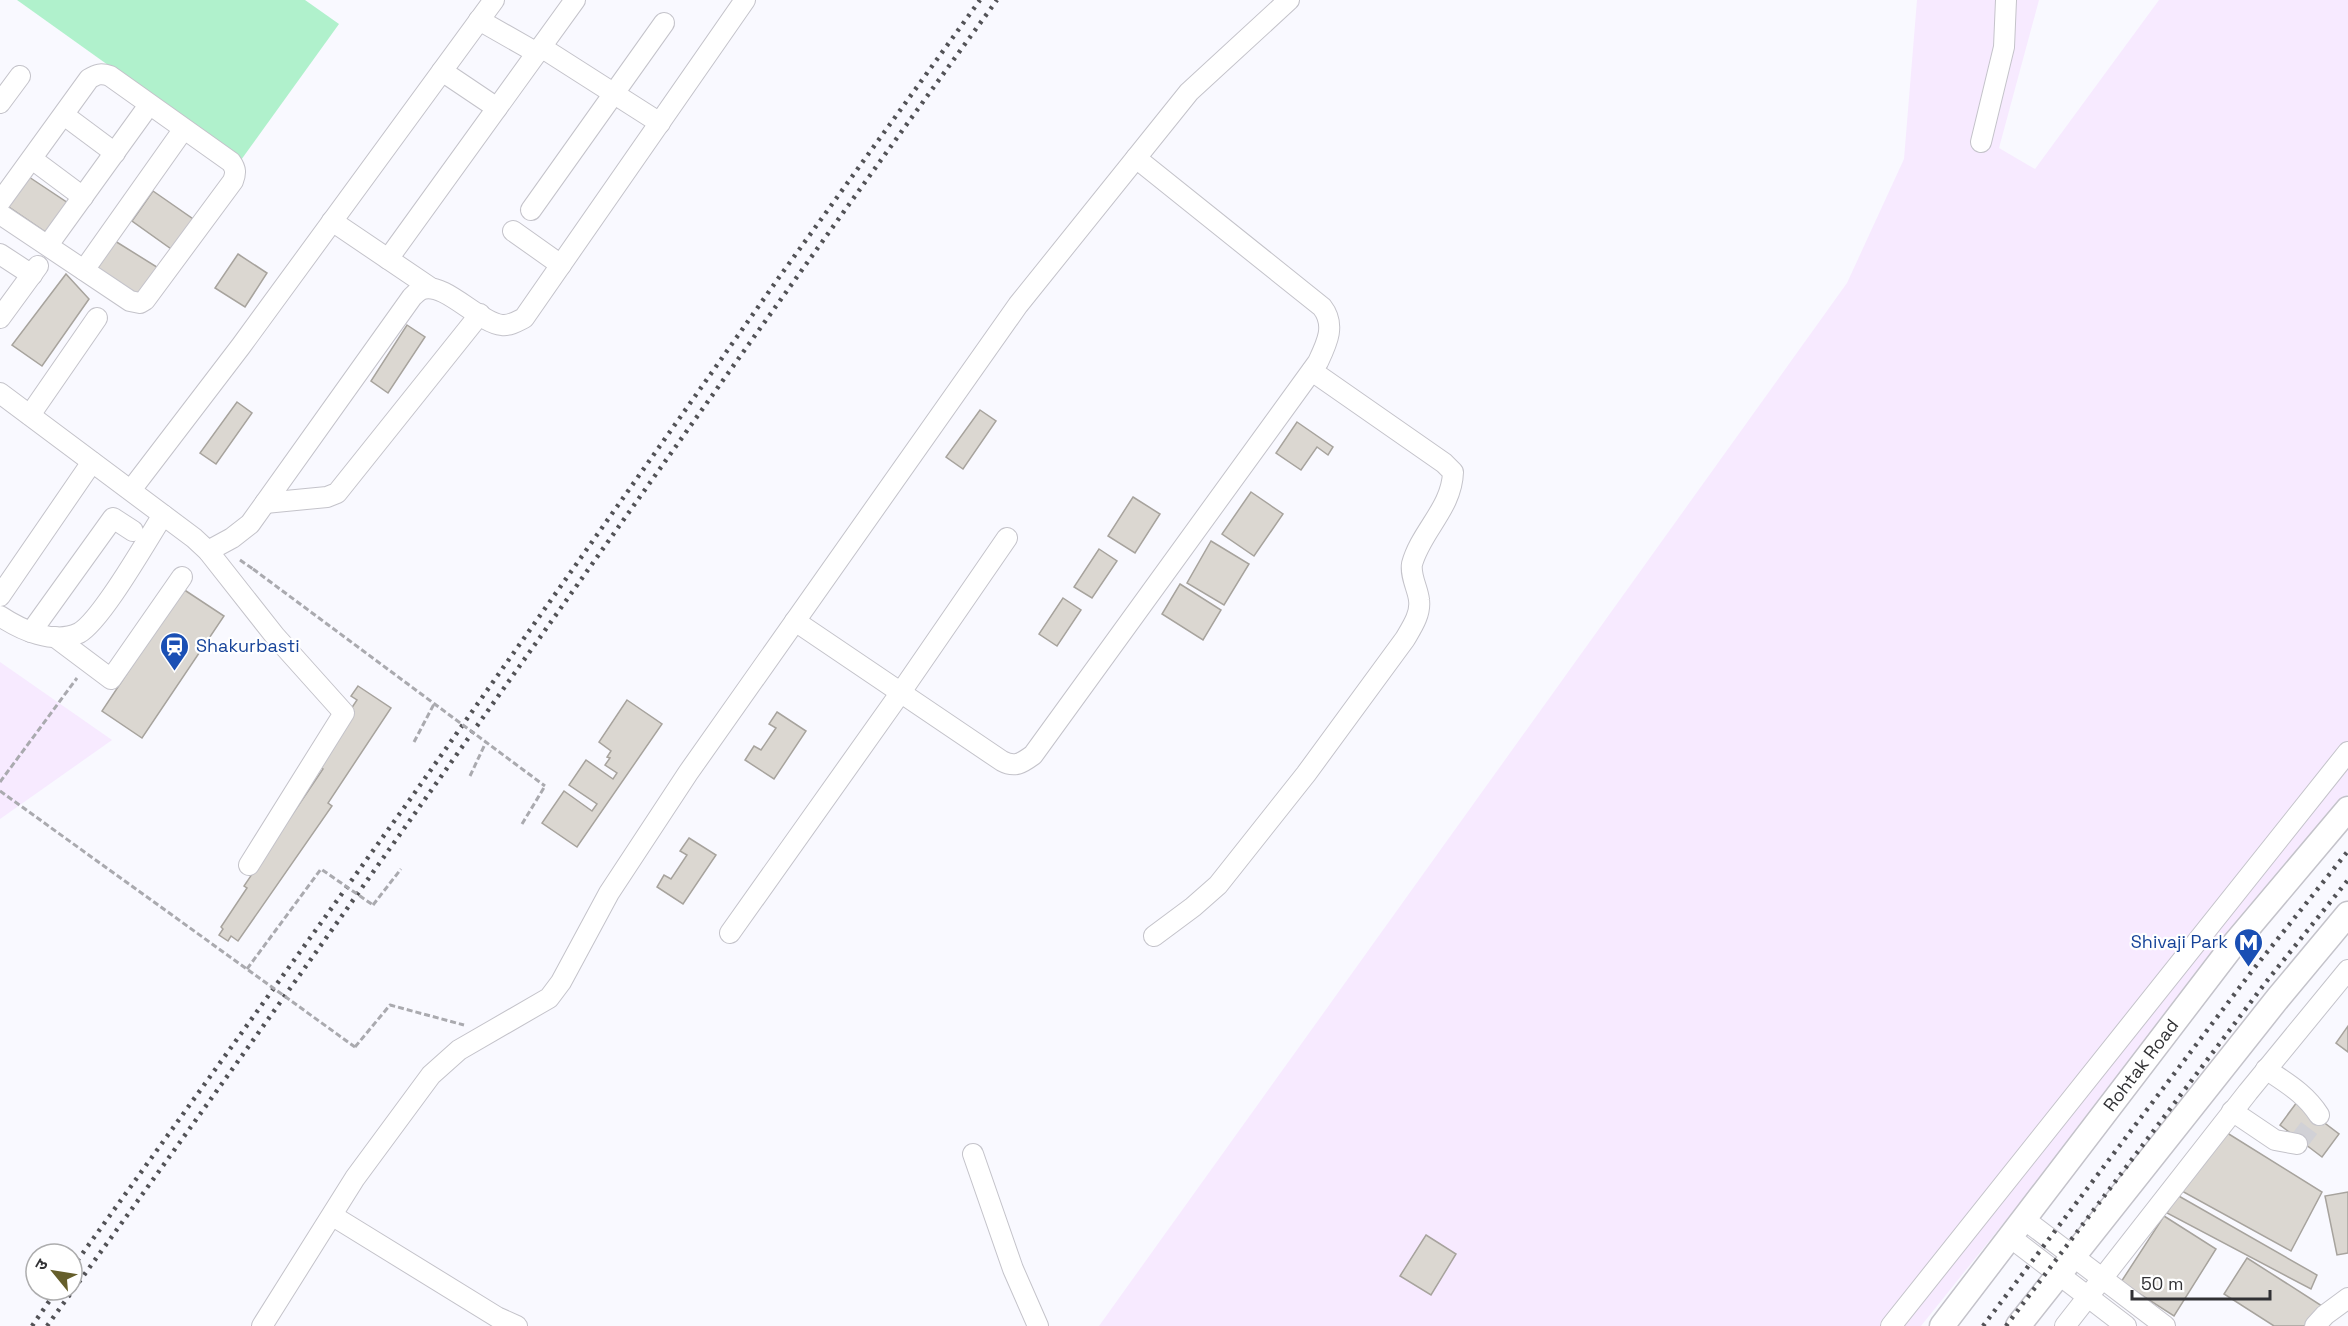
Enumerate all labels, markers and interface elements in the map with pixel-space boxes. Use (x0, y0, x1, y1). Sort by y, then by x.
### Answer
station icon: Shakurbasti (159, 630, 191, 672)
place label: Shakurbasti (196, 634, 300, 657)
metro station icon: Shivaji Park (2233, 926, 2265, 968)
place label: Shivaji Park (2131, 930, 2228, 953)
street label: Rohtak Road (2098, 1014, 2183, 1116)
north arrow (24, 1242, 84, 1302)
text: उ (30, 1255, 53, 1274)
scale bar (2132, 1263, 2270, 1301)
text: 50 m (2141, 1272, 2183, 1295)

